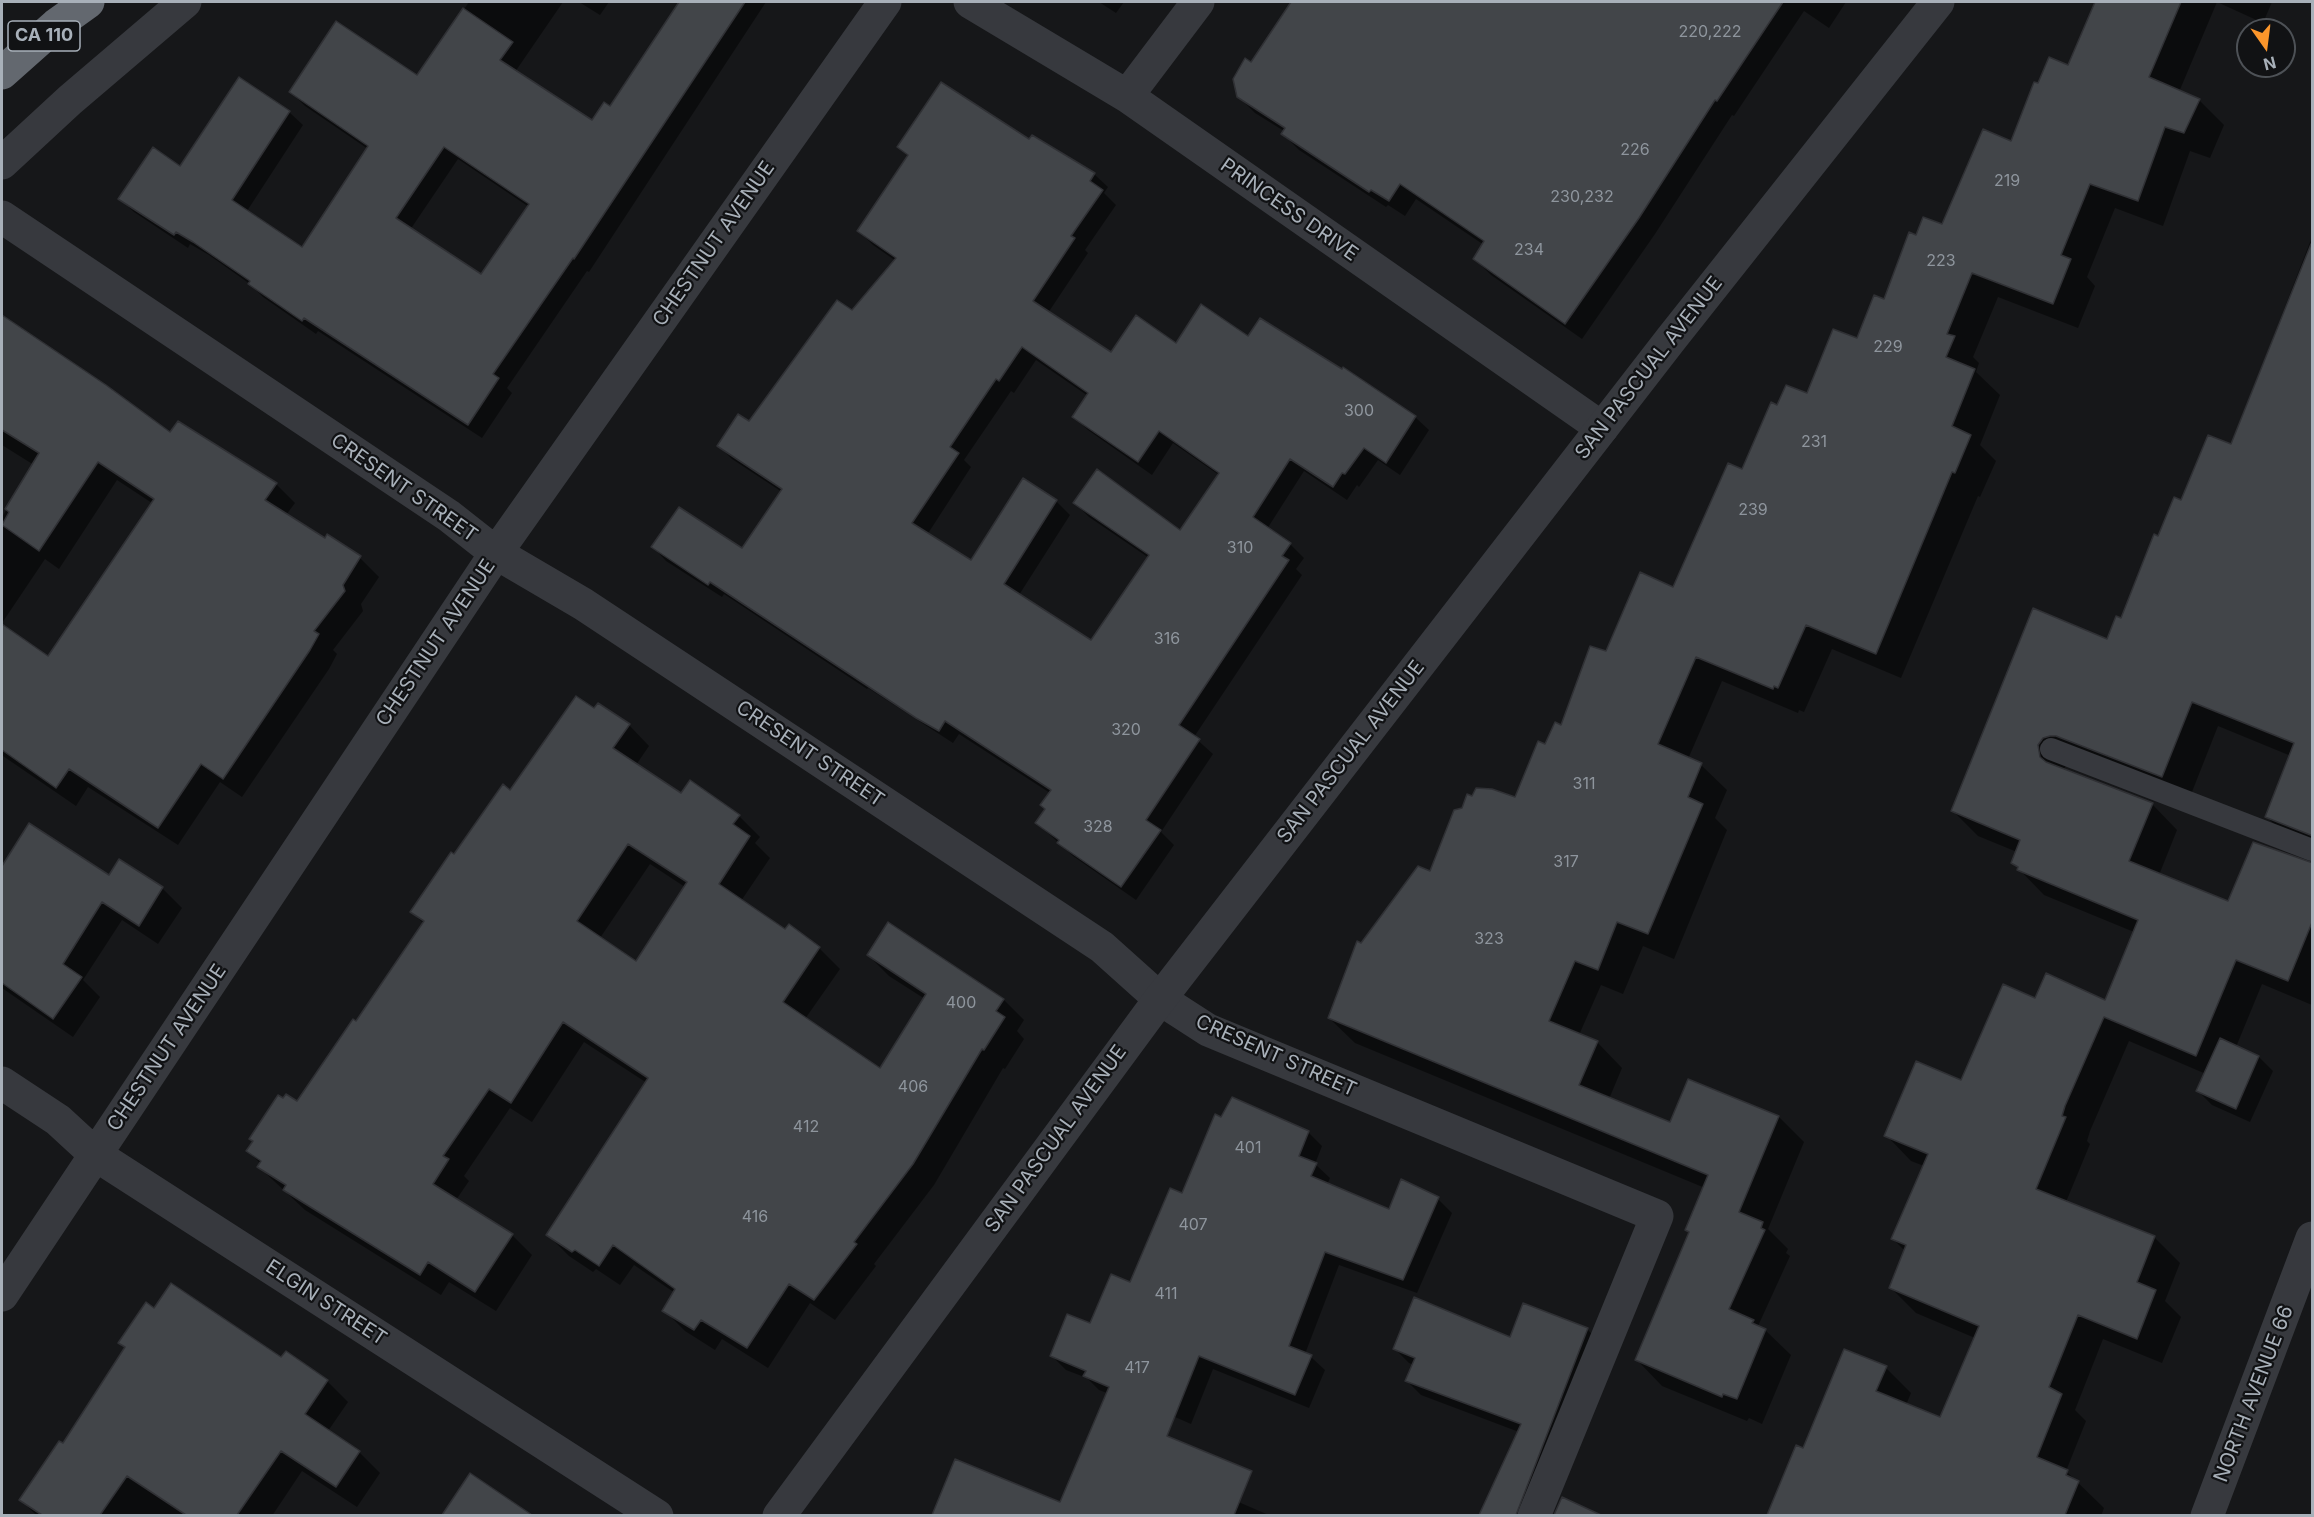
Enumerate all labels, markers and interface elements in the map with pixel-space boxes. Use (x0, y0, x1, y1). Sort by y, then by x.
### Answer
north arrow (2236, 18, 2296, 78)
road number: CA 110 (8, 21, 80, 51)
house number: 220,222 (1678, 22, 1742, 42)
text: N (2262, 52, 2278, 75)
house number: 226 (1620, 140, 1650, 160)
street label: PRINCESS DRIVE (1216, 154, 1362, 266)
street label: CHESTNUT AVENUE (648, 157, 780, 331)
house number: 219 (1994, 171, 2020, 191)
house number: 230,232 (1550, 187, 1614, 207)
house number: 234 (1514, 240, 1544, 260)
house number: 223 (1926, 251, 1956, 271)
street label: SAN PASCUAL AVENUE (1570, 272, 1728, 464)
house number: 229 (1873, 337, 1903, 357)
house number: 300 (1344, 401, 1374, 421)
street label: CRESENT STREET (326, 428, 482, 548)
house number: 231 (1801, 432, 1827, 452)
house number: 239 (1738, 500, 1768, 520)
house number: 310 (1227, 538, 1253, 558)
street label: CHESTNUT AVENUE (371, 555, 501, 731)
house number: 316 (1154, 629, 1180, 649)
street label: SAN PASCUAL AVENUE (1272, 656, 1430, 848)
street label: CRESENT STREET (731, 696, 889, 812)
house number: 320 (1111, 720, 1141, 740)
house number: 311 (1573, 774, 1595, 794)
house number: 328 (1083, 817, 1113, 837)
house number: 317 (1553, 852, 1579, 872)
house number: 323 (1474, 929, 1504, 949)
street label: CHESTNUT AVENUE (102, 960, 232, 1136)
house number: 400 (946, 993, 976, 1013)
street label: CRESENT STREET (1192, 1010, 1360, 1102)
street label: SAN PASCUAL AVENUE (980, 1041, 1132, 1237)
house number: 406 (898, 1077, 928, 1097)
house number: 412 (793, 1117, 819, 1137)
house number: 401 (1235, 1138, 1261, 1158)
house number: 416 (742, 1207, 768, 1227)
house number: 407 (1178, 1215, 1208, 1235)
street label: ELGIN STREET (261, 1255, 391, 1351)
house number: 411 (1154, 1284, 1178, 1304)
street label: NORTH AVENUE 66 (2209, 1302, 2299, 1486)
house number: 417 (1124, 1358, 1150, 1378)

